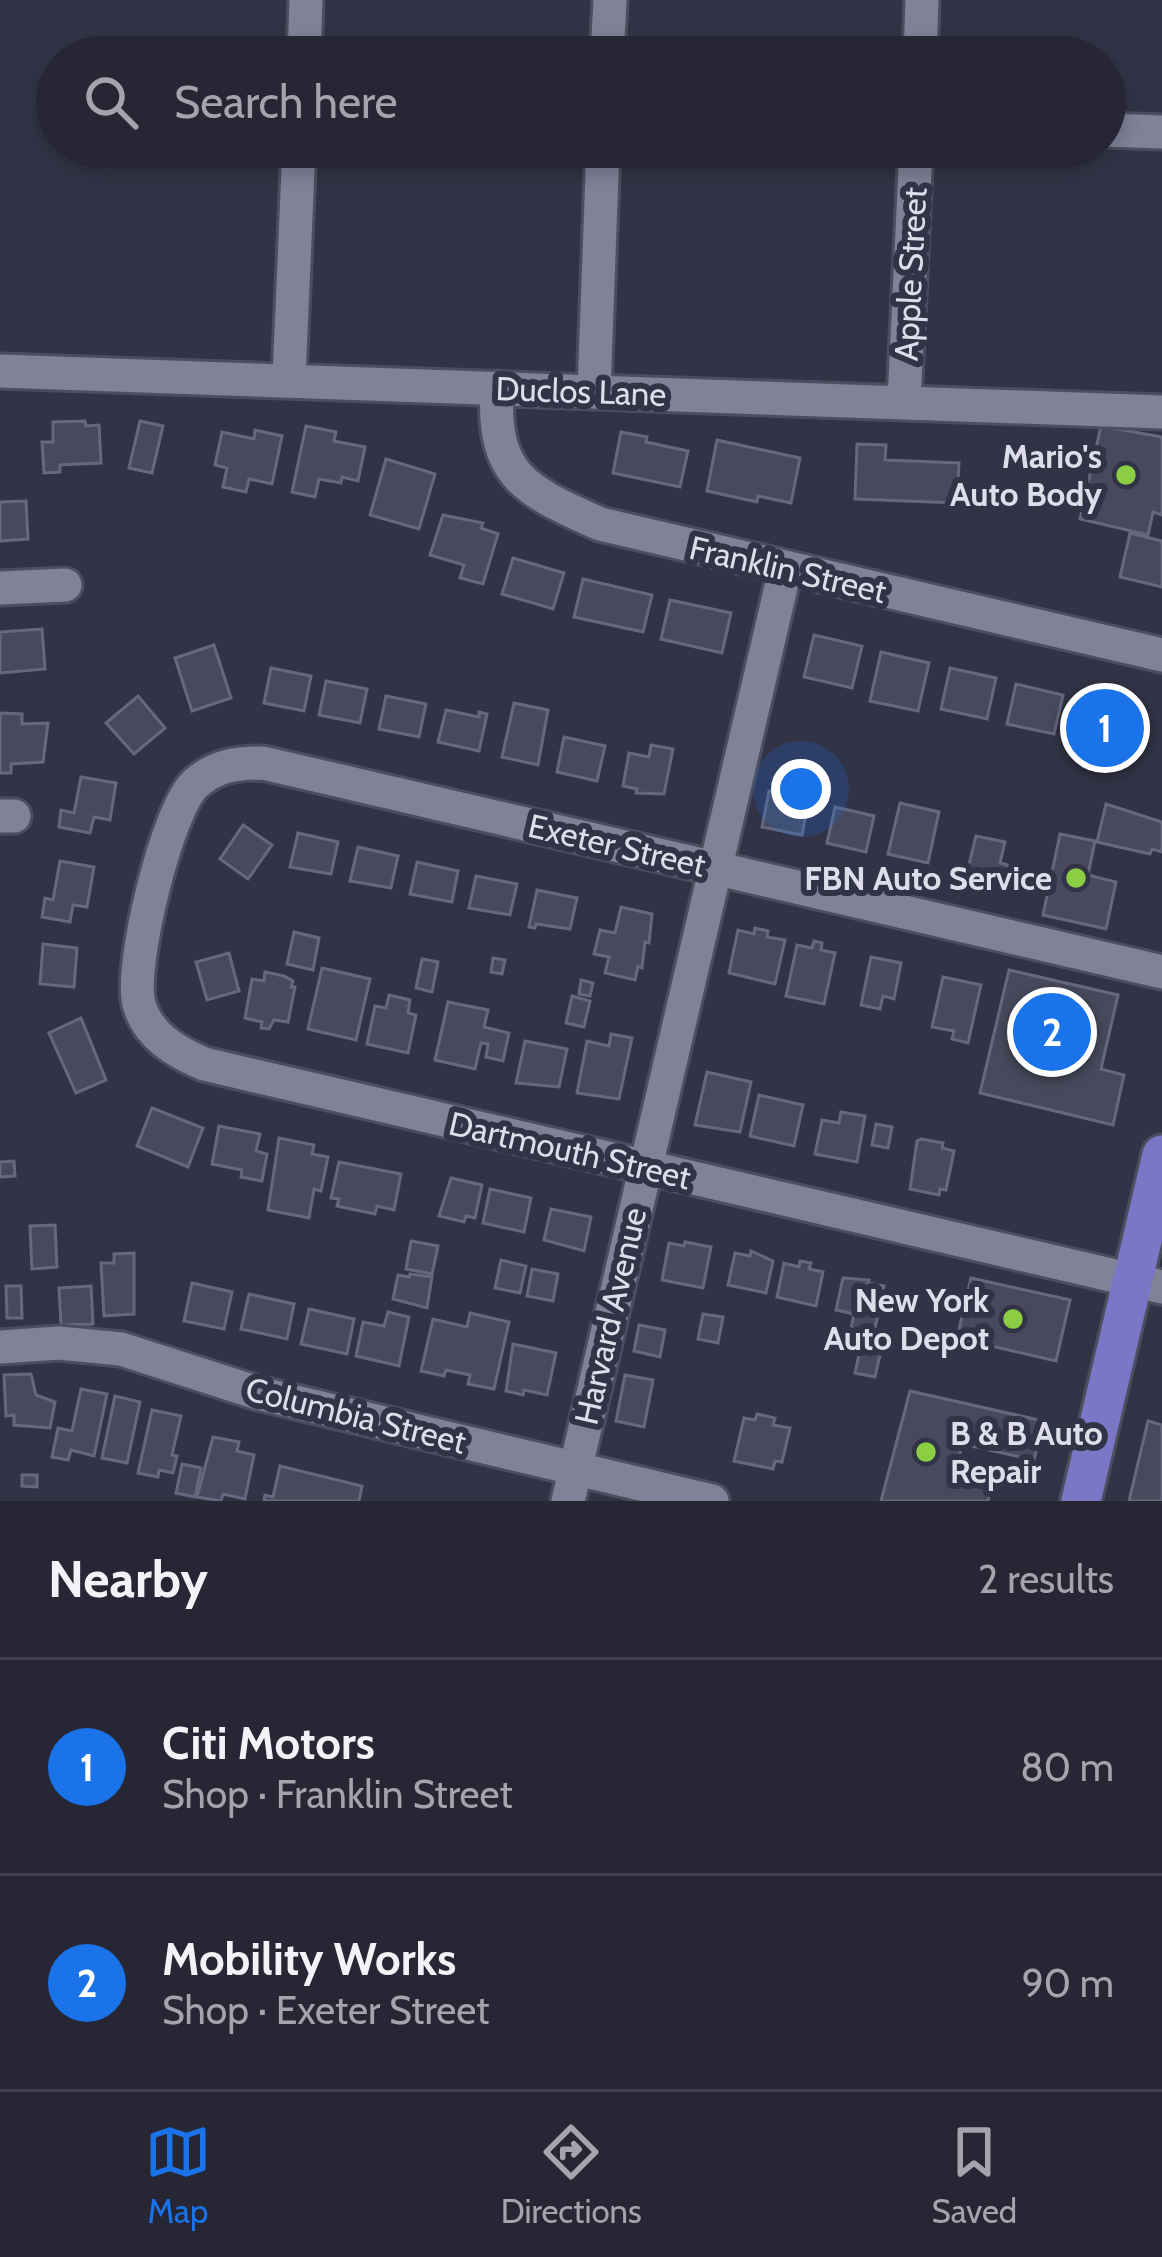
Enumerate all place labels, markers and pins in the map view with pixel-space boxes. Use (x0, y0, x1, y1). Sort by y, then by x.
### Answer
place label: Mario's Auto Body (950, 436, 1102, 514)
marker: Mario's Auto Body (1113, 462, 1139, 488)
pin: 1 (1066, 683, 1144, 773)
place label: FBN Auto Service (804, 858, 1052, 898)
marker: FBN Auto Service (1063, 865, 1089, 891)
pin: 2 (1013, 987, 1091, 1077)
place label: New York Auto Depot (824, 1280, 989, 1358)
marker: New York Auto Depot (1000, 1306, 1026, 1332)
place label: B & B Auto Repair (950, 1413, 1103, 1491)
marker: B & B Auto Repair (913, 1439, 939, 1465)

